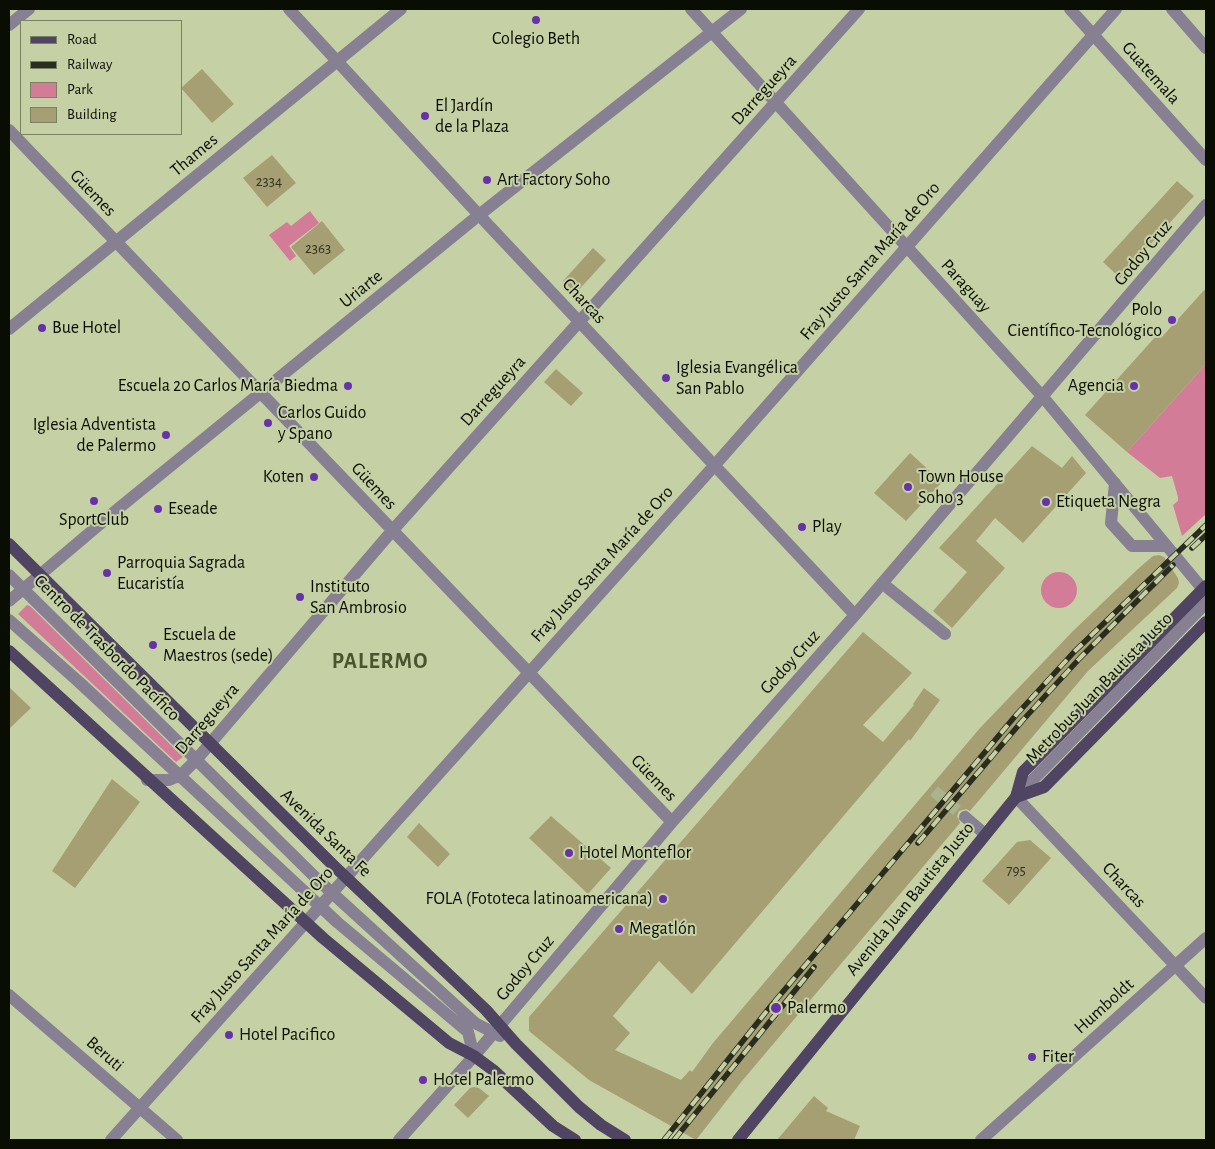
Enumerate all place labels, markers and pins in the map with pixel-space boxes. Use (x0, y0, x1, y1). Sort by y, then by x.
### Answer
marker: Colegio Beth (530, 14, 542, 26)
place label: Colegio Beth (492, 28, 580, 50)
place label: El Jardín de la Plaza (435, 95, 509, 138)
marker: El Jardín de la Plaza (419, 110, 431, 122)
place label: Art Factory Soho (497, 169, 610, 191)
marker: Art Factory Soho (481, 174, 493, 186)
place label: Polo Científico-Tecnológico (1008, 299, 1162, 342)
marker: Polo Científico-Tecnológico (1166, 314, 1178, 326)
place label: Bue Hotel (52, 317, 121, 339)
marker: Bue Hotel (36, 322, 48, 334)
place label: Iglesia Evangélica San Pablo (676, 357, 798, 399)
marker: Iglesia Evangélica San Pablo (660, 372, 672, 384)
place label: Escuela 20 Carlos María Biedma (118, 375, 338, 397)
place label: Agencia (1068, 375, 1124, 397)
marker: Escuela 20 Carlos María Biedma (342, 380, 354, 392)
marker: Agencia (1128, 380, 1140, 392)
place label: Carlos Guido y Spano (278, 402, 366, 444)
place label: Iglesia Adventista de Palermo (33, 414, 156, 456)
marker: Carlos Guido y Spano (262, 417, 274, 429)
marker: Iglesia Adventista de Palermo (160, 429, 172, 441)
place label: Koten (263, 466, 304, 488)
place label: Town House Soho 3 (918, 466, 1004, 508)
marker: Koten (308, 471, 320, 483)
marker: Town House Soho 3 (902, 481, 914, 493)
place label: Etiqueta Negra (1056, 491, 1161, 513)
marker: SportClub (88, 495, 100, 507)
marker: Etiqueta Negra (1040, 496, 1052, 508)
place label: Eseade (168, 498, 218, 520)
marker: Eseade (152, 503, 164, 515)
place label: SportClub (59, 509, 129, 531)
place label: Play (812, 516, 842, 538)
marker: Play (796, 521, 808, 533)
place label: Parroquia Sagrada Eucaristía (117, 552, 245, 594)
marker: Parroquia Sagrada Eucaristía (101, 567, 113, 579)
place label: Instituto San Ambrosio (310, 576, 407, 618)
marker: Instituto San Ambrosio (294, 591, 306, 603)
place label: Escuela de Maestros (sede) (163, 624, 274, 666)
marker: Escuela de Maestros (sede) (147, 639, 159, 651)
place label: Hotel Monteflor (579, 842, 691, 864)
marker: Hotel Monteflor (563, 847, 575, 859)
place label: FOLA (Fototeca latinoamericana) (426, 888, 653, 910)
marker: FOLA (Fototeca latinoamericana) (657, 893, 669, 905)
place label: Megatlón (629, 918, 696, 940)
marker: Megatlón (613, 923, 625, 935)
place label: Palermo (787, 997, 846, 1019)
marker: Palermo (769, 1001, 783, 1015)
place label: Hotel Pacifico (239, 1024, 335, 1046)
marker: Hotel Pacifico (223, 1029, 235, 1041)
place label: Fiter (1042, 1046, 1074, 1068)
marker: Fiter (1026, 1051, 1038, 1063)
place label: Hotel Palermo (433, 1069, 534, 1091)
marker: Hotel Palermo (417, 1074, 429, 1086)

